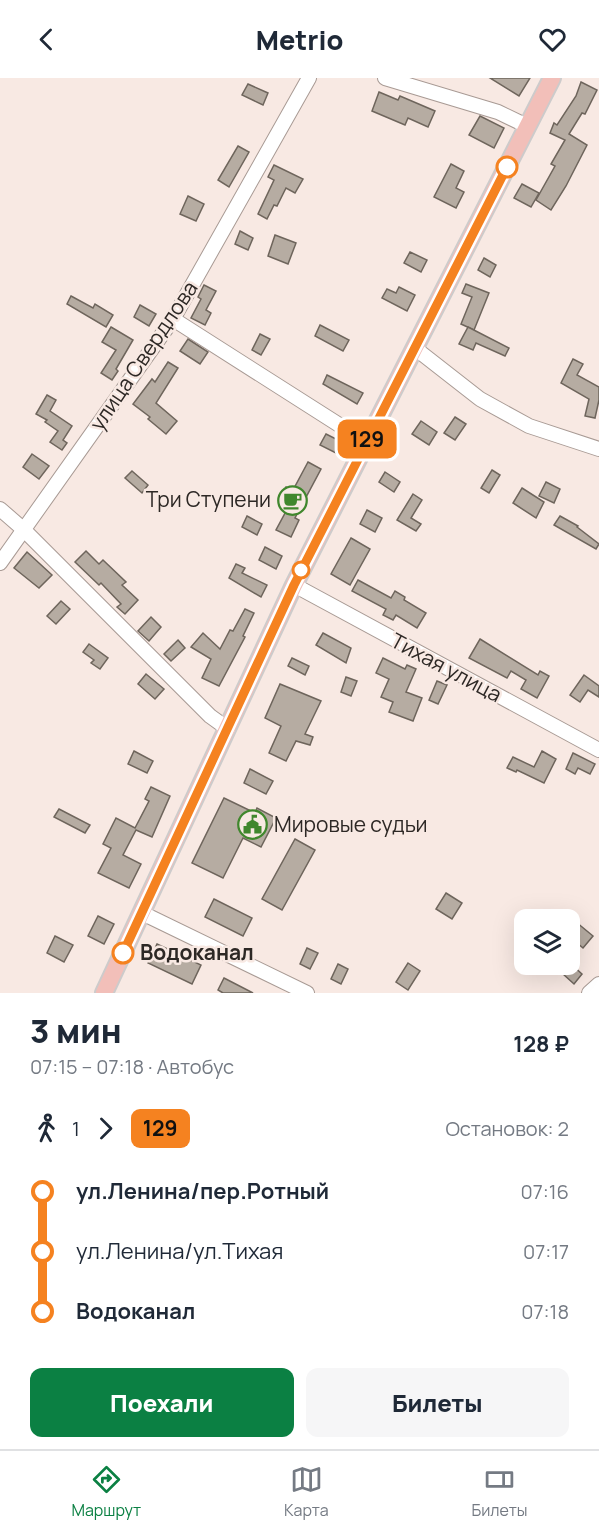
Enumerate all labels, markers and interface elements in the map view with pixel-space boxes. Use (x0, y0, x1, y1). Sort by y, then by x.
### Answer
text: Metrio (256, 21, 343, 58)
icon: back (30, 23, 63, 56)
icon: heart (536, 23, 569, 56)
unlabelled marker (496, 156, 518, 178)
street label: улица Свердлова (83, 275, 204, 436)
line badge: 129 (332, 420, 401, 458)
text: 129 (350, 425, 384, 453)
cafe icon: Три Ступени (276, 484, 308, 516)
place label: Три Ступени (146, 485, 271, 513)
unlabelled marker (292, 561, 310, 579)
street label: Тихая улица (386, 626, 507, 708)
public building icon: Мировые судьи (237, 809, 269, 841)
place label: Мировые судьи (274, 810, 428, 838)
map controls (514, 909, 580, 975)
button: layers (514, 909, 580, 975)
place label: Водоканал (140, 938, 254, 966)
marker: Водоканал (112, 942, 134, 964)
text: 3 мин (30, 1008, 122, 1053)
text: 128 ₽ (513, 1029, 569, 1059)
text: 07:15 – 07:18 · Автобус (30, 1053, 234, 1080)
icon: walk (30, 1112, 63, 1145)
icon: forward (89, 1112, 122, 1145)
text: 129 (143, 1114, 178, 1142)
text: 1 (72, 1115, 80, 1142)
text: Остановок: 2 (445, 1115, 569, 1142)
text: ул.Ленина/пер.Ротный (76, 1176, 329, 1206)
text: 07:16 (521, 1178, 569, 1205)
text: ул.Ленина/ул.Тихая (76, 1236, 284, 1266)
text: 07:17 (523, 1238, 569, 1265)
text: Водоканал (76, 1296, 195, 1326)
text: 07:18 (521, 1298, 569, 1325)
button: Поехали (30, 1368, 294, 1437)
button: Билеты (306, 1368, 569, 1437)
tab: Маршрут (71, 1463, 141, 1521)
tab: Карта (284, 1463, 329, 1521)
tab: Билеты (471, 1463, 528, 1521)

